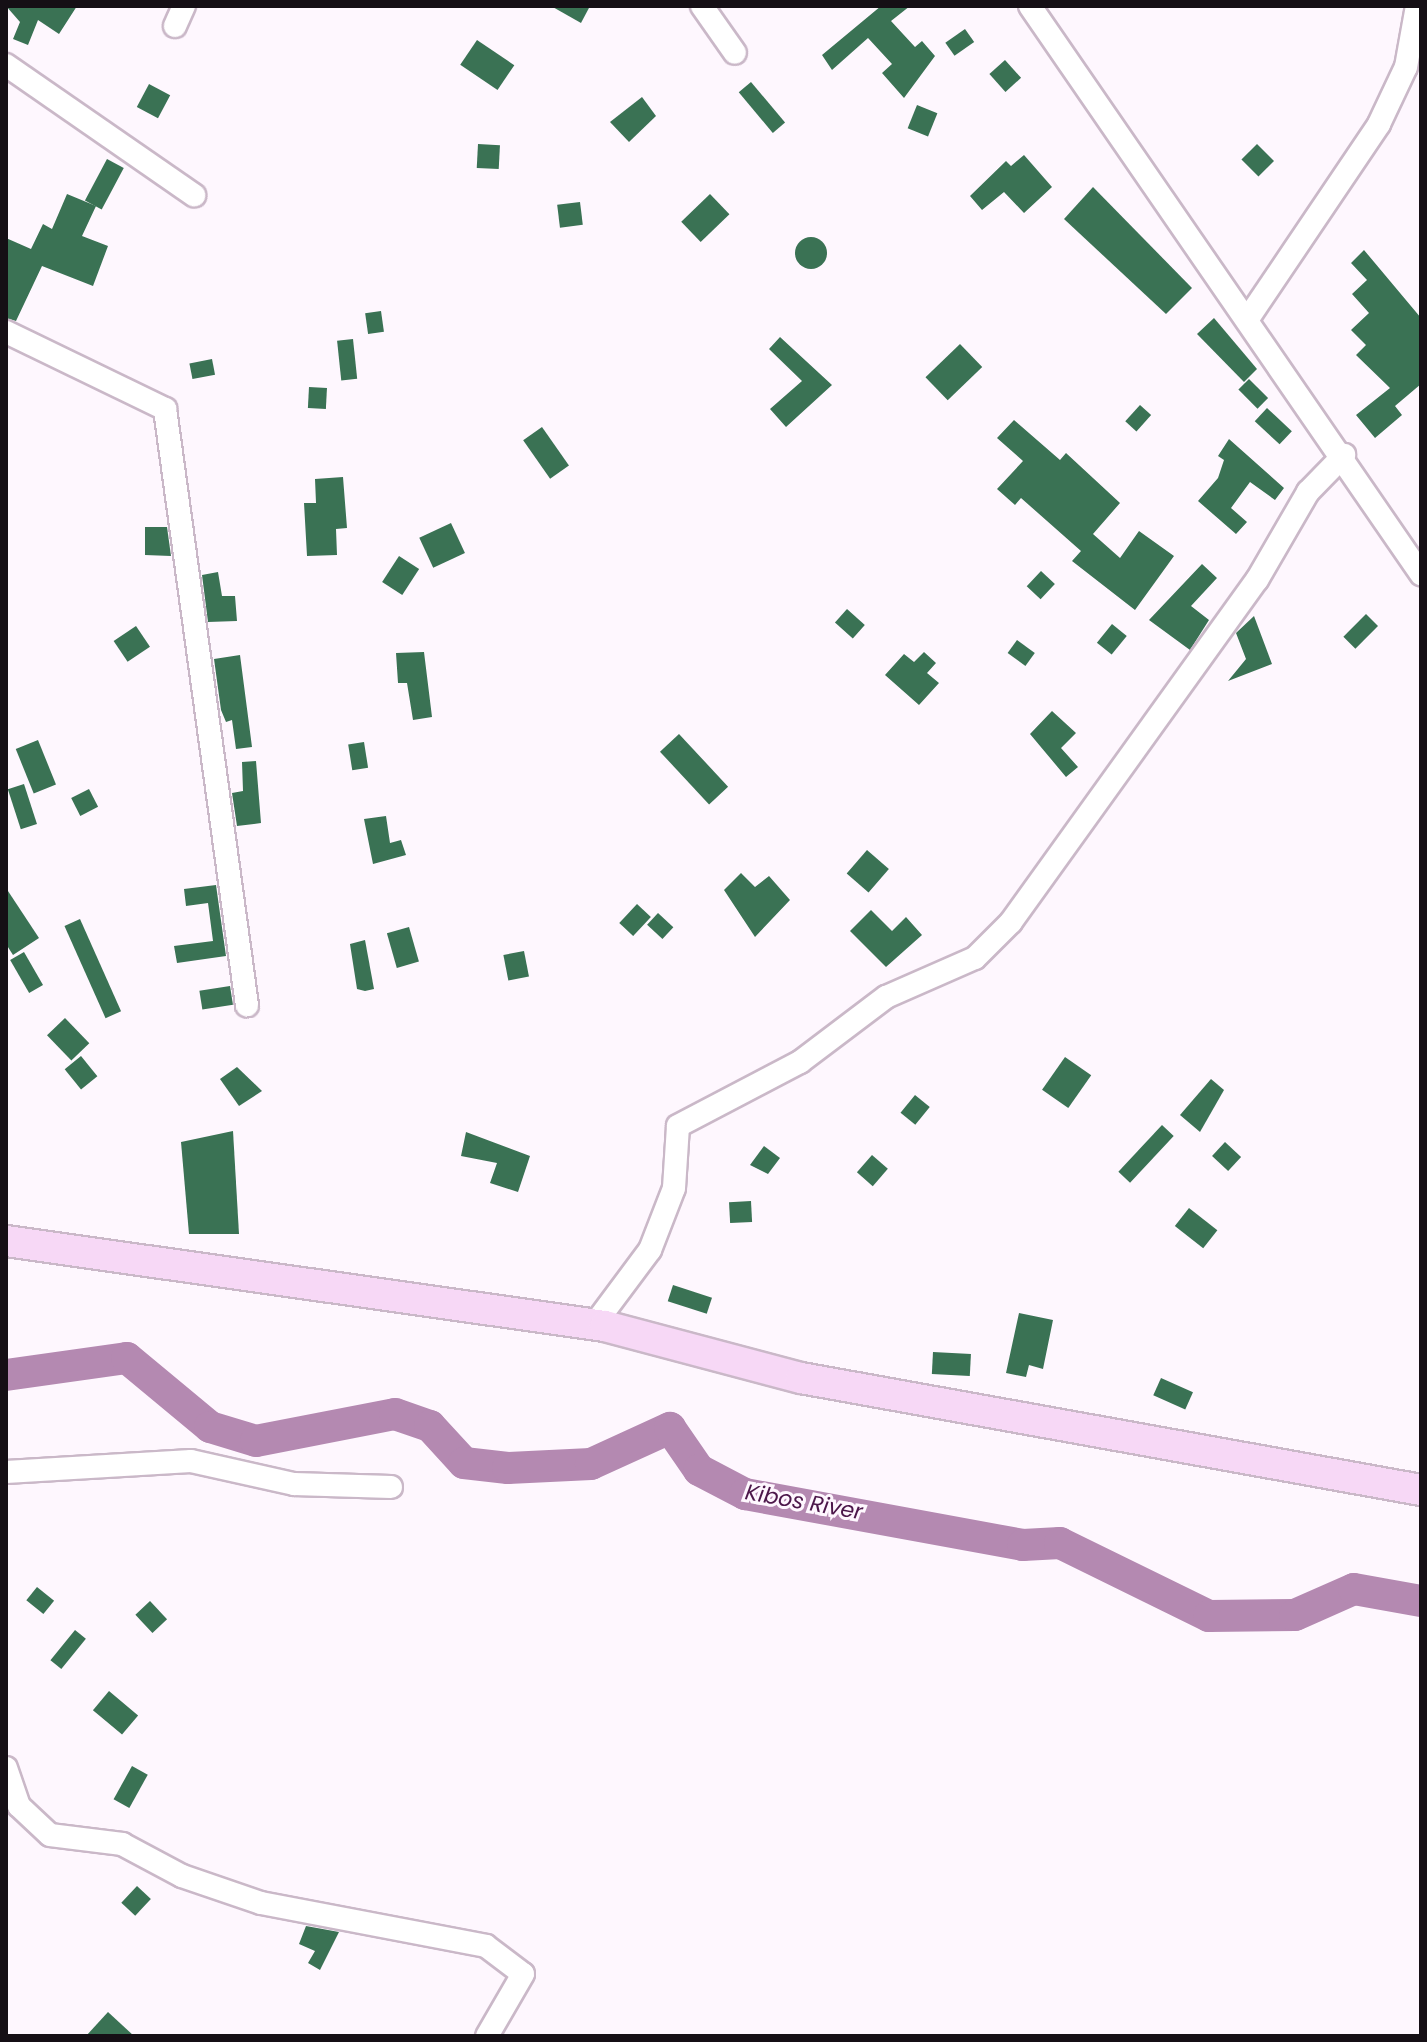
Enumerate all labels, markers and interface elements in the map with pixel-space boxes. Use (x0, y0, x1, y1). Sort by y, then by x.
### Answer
water label: Kibos River (743, 1479, 865, 1525)

